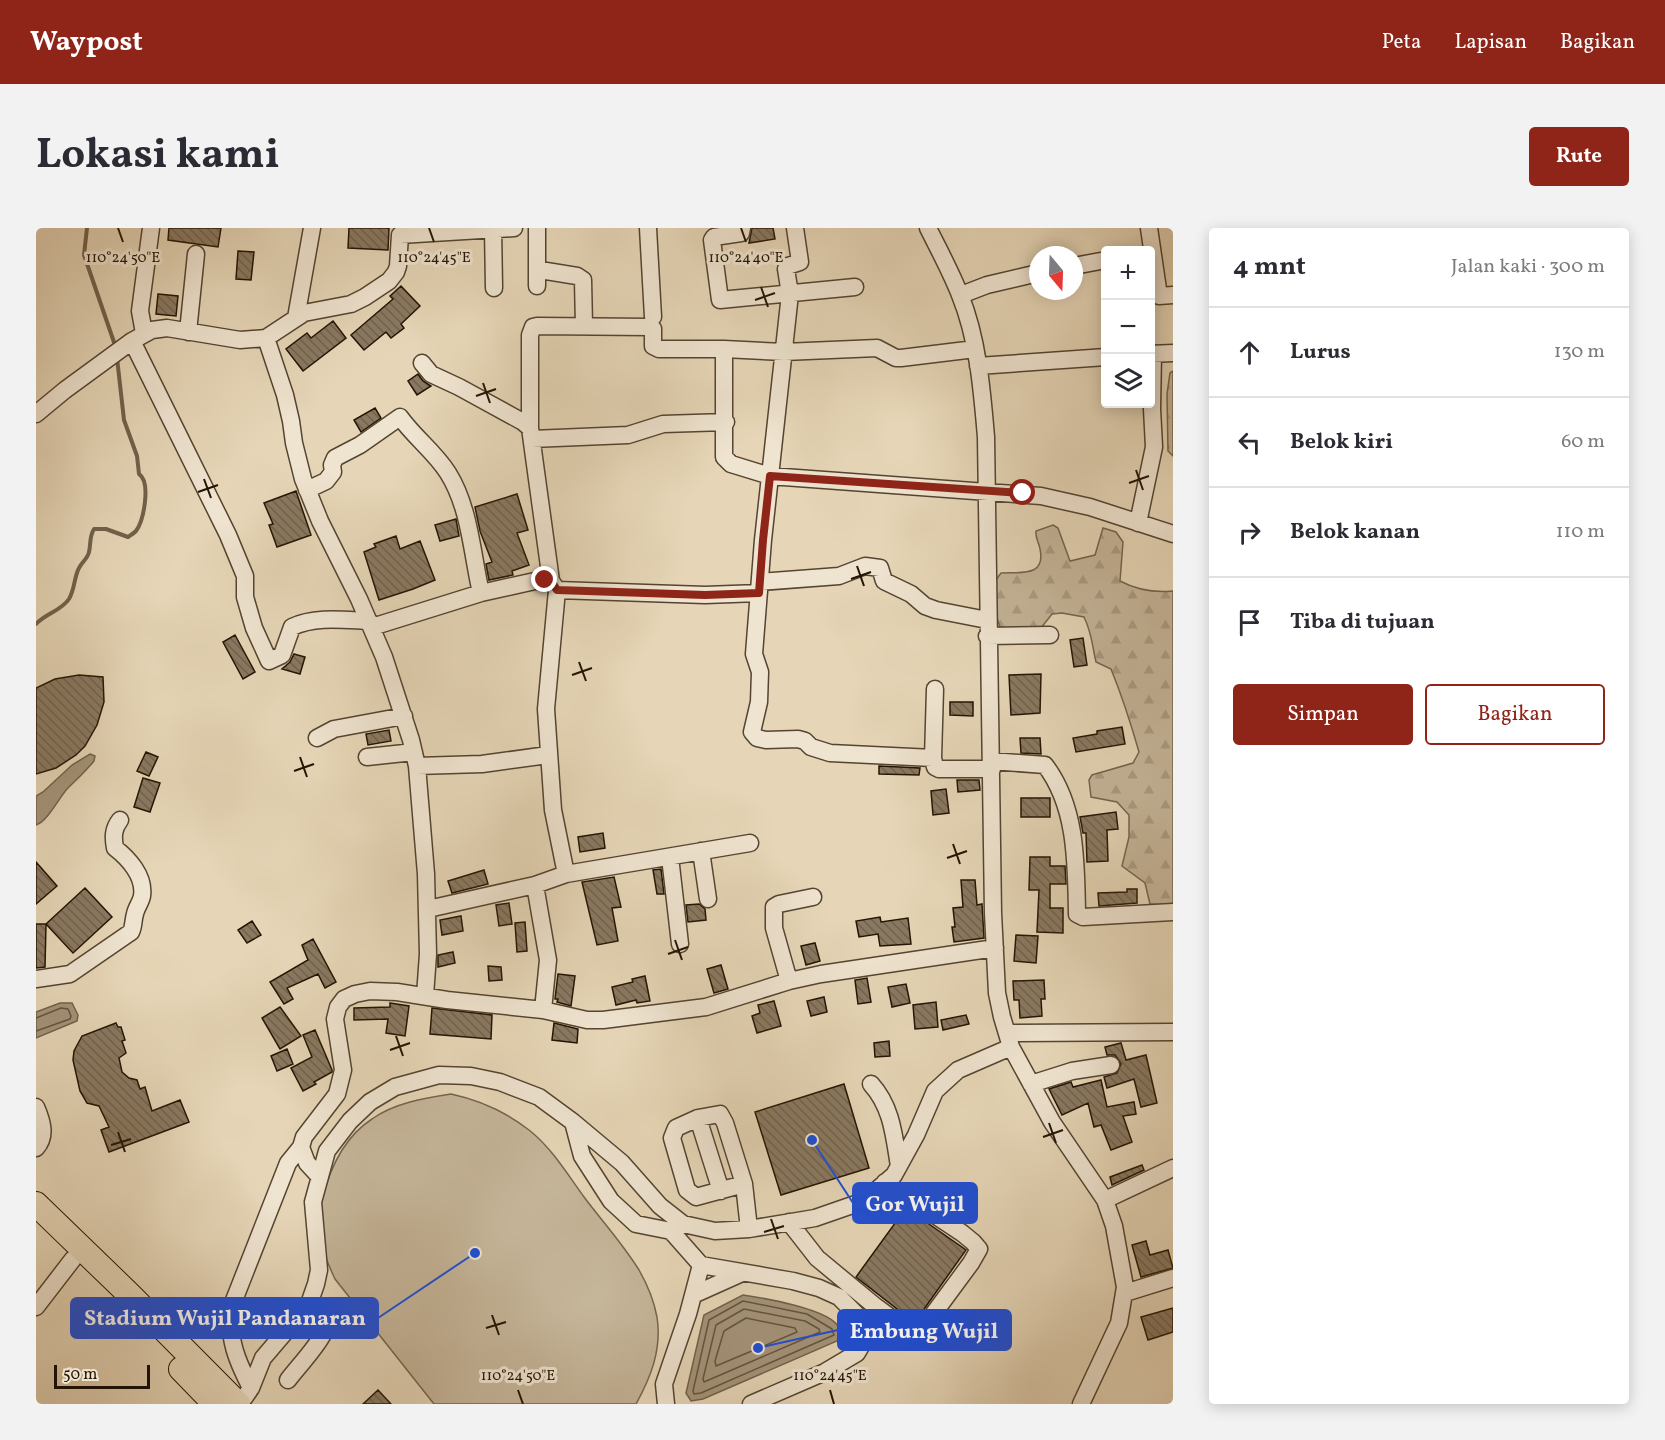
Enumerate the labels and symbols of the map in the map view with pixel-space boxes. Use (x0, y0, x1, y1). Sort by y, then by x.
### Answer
north arrow (1029, 246, 1083, 300)
text: 110°24'50"E (86, 248, 160, 269)
text: 110°24'45"E (397, 248, 471, 269)
text: 110°24'40"E (708, 248, 784, 269)
route start (1009, 479, 1035, 505)
route end (531, 566, 557, 592)
callout: Gor Wujil (853, 1183, 977, 1223)
text: Gor Wujil (866, 1190, 964, 1221)
callout: Stadium Wujil Pandanaran (71, 1298, 378, 1338)
text: Stadium Wujil Pandanaran (84, 1304, 366, 1335)
callout: Embung Wujil (838, 1310, 1011, 1350)
text: Embung Wujil (850, 1317, 998, 1348)
scale bar (54, 1362, 150, 1390)
text: 110°24'50"E (481, 1366, 555, 1387)
text: 110°24'45"E (793, 1366, 867, 1387)

